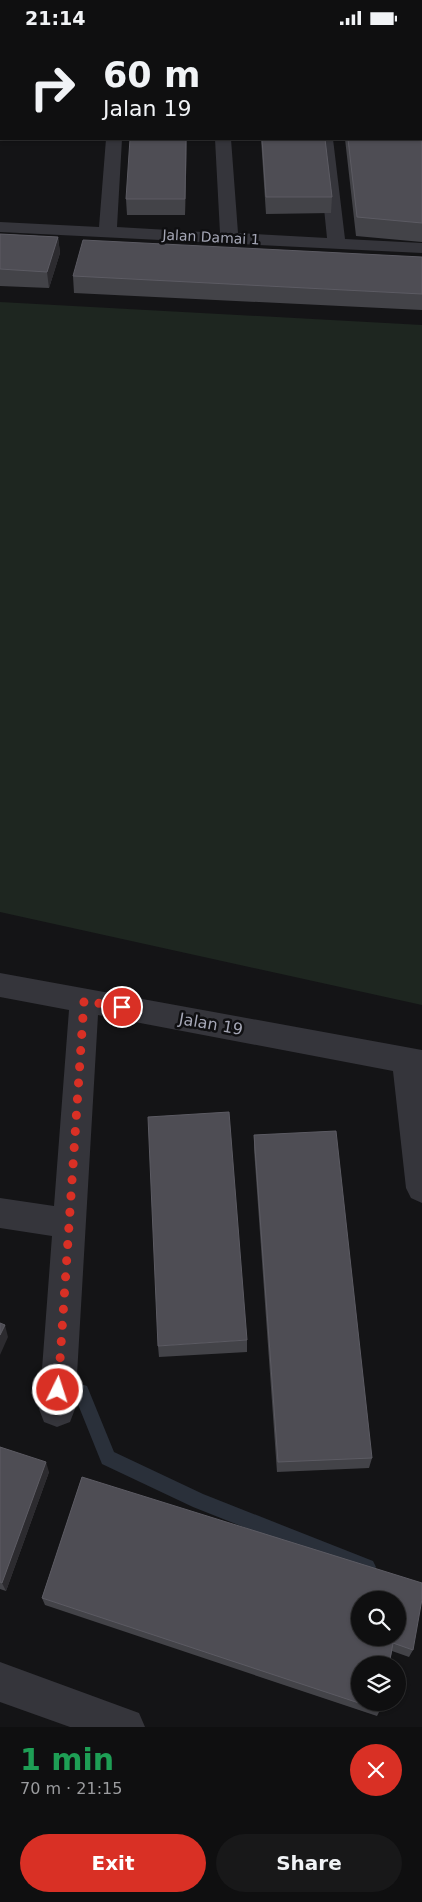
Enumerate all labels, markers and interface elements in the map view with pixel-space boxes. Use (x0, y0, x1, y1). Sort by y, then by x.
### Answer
text: 21:14 (25, 7, 85, 29)
icon: right (20, 55, 85, 120)
text: 60 m (103, 55, 200, 95)
text: Jalan 19 (103, 96, 192, 121)
street label: Jalan Damai 1 (161, 226, 260, 248)
pin (101, 986, 143, 1028)
icon: arrive (108, 993, 136, 1021)
street label: Jalan 19 (177, 1009, 244, 1039)
position arrow (31, 1363, 83, 1415)
map controls (351, 1591, 406, 1711)
button: search (351, 1591, 406, 1646)
button: layers (351, 1656, 406, 1711)
text: 1 min (20, 1742, 114, 1777)
button: close (350, 1744, 402, 1796)
text: 70 m · 21:15 (20, 1779, 122, 1798)
button: Exit (20, 1834, 206, 1892)
button: Share (216, 1834, 402, 1892)

